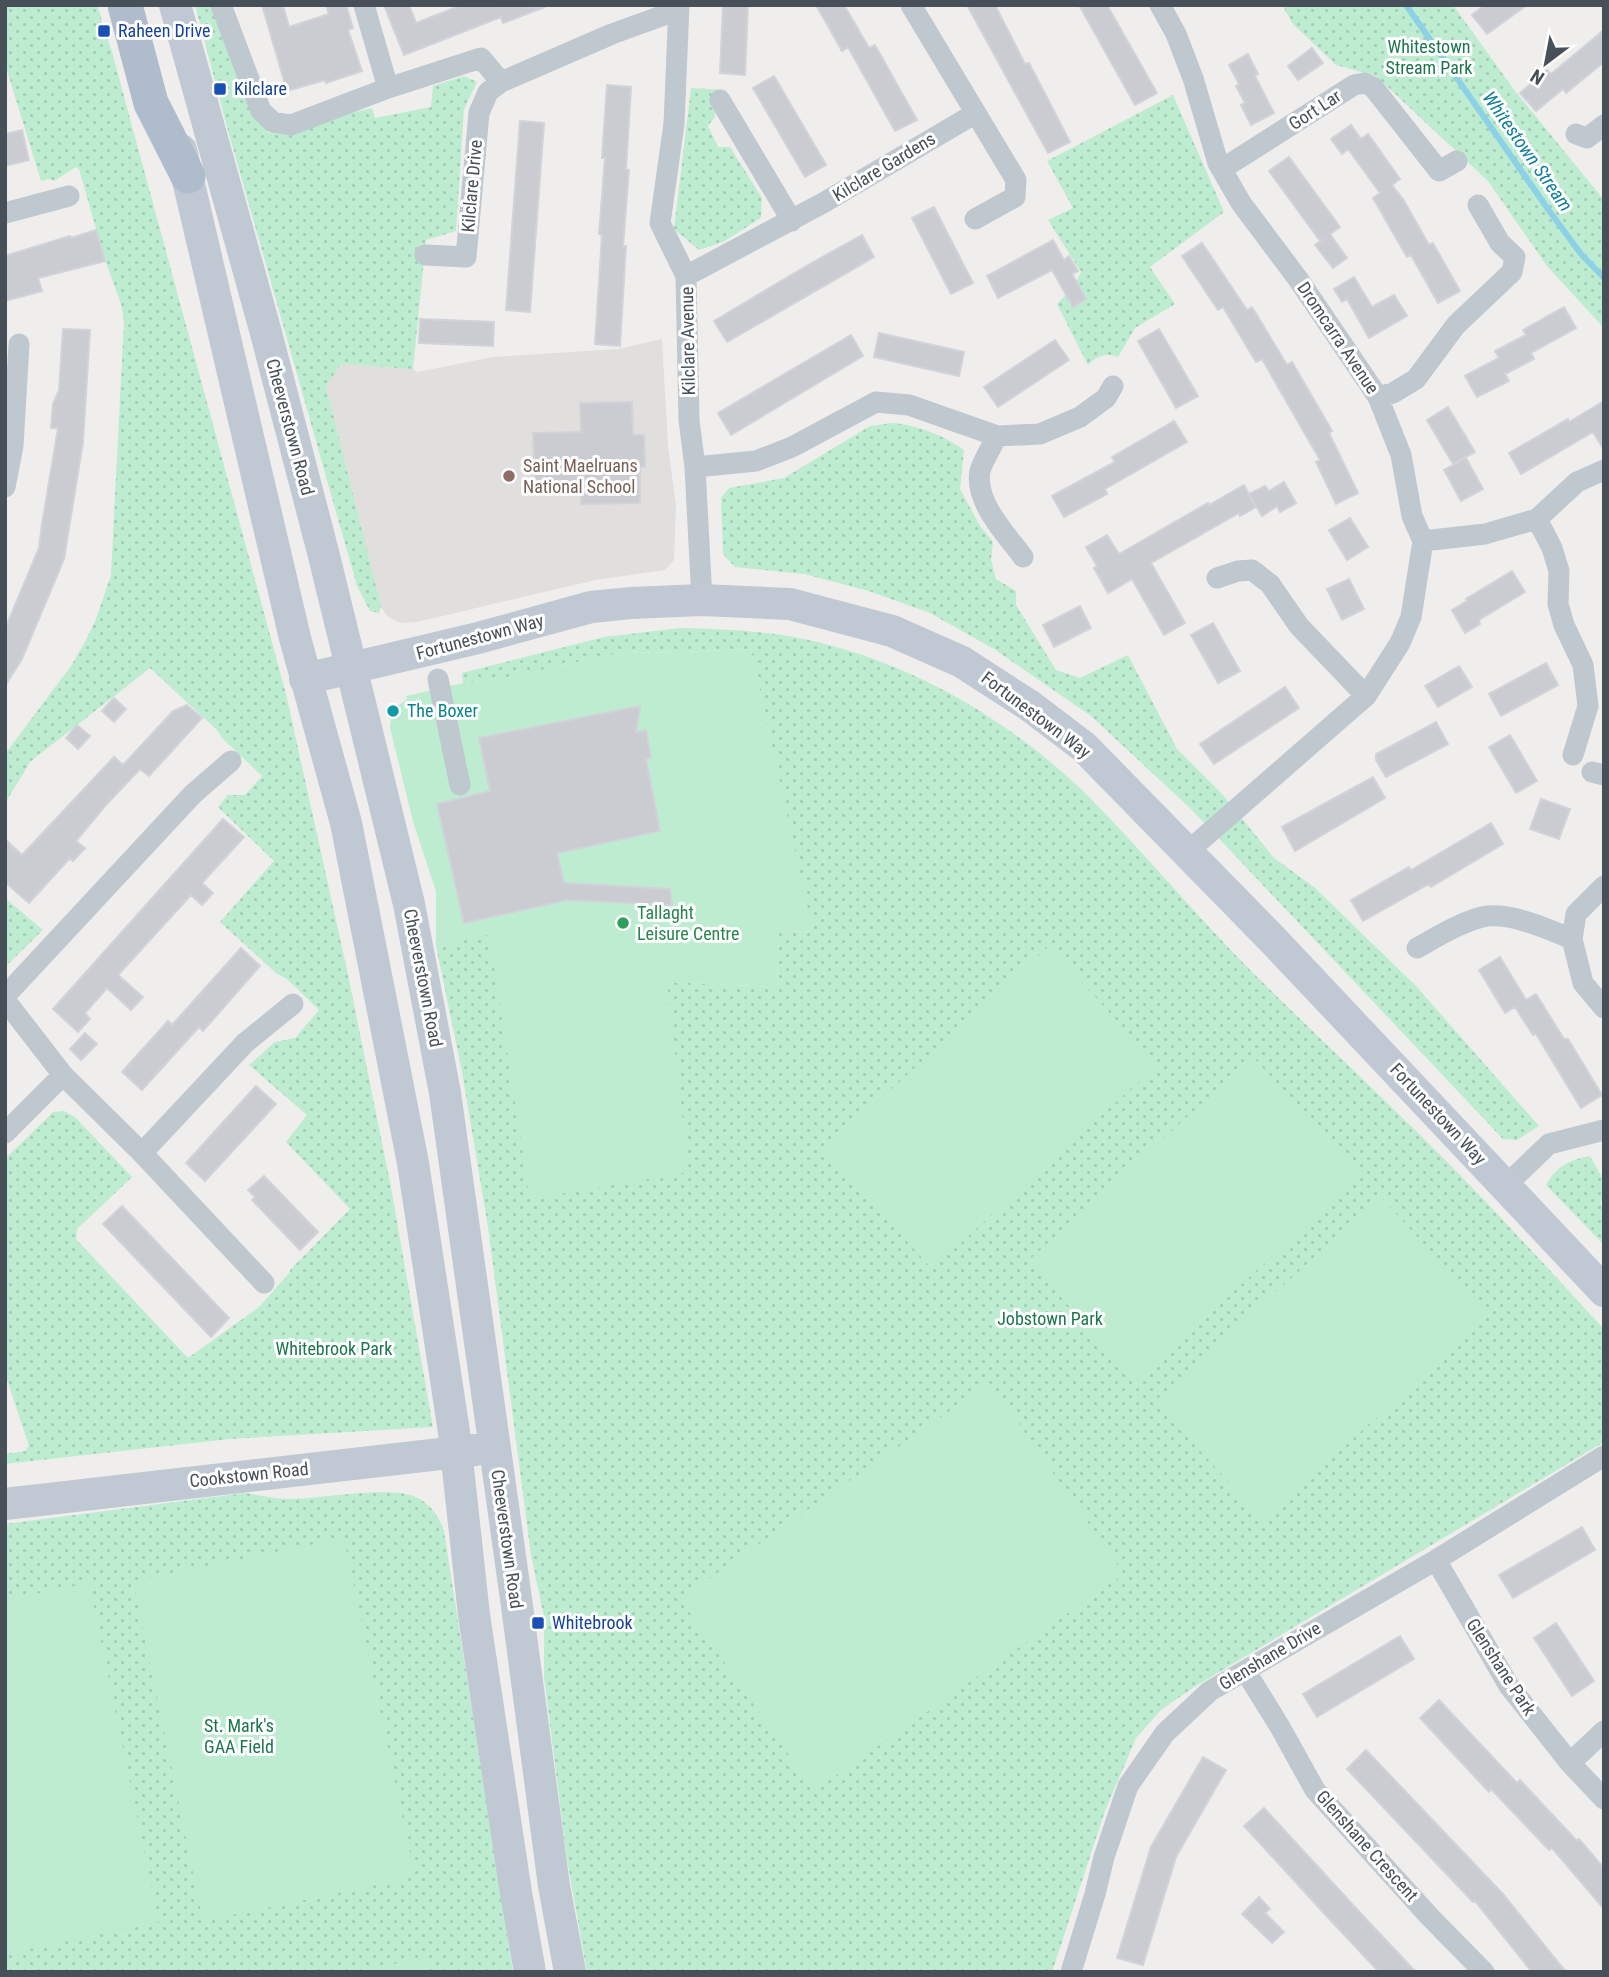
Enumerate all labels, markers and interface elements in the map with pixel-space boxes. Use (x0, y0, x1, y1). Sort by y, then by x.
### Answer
place label: Raheen Drive (118, 20, 211, 41)
marker: Raheen Drive (96, 23, 112, 39)
north arrow (1511, 28, 1581, 98)
park label: Whitestown Stream Park (1386, 36, 1472, 78)
text: N (1526, 64, 1548, 90)
place label: Kilclare (234, 78, 287, 99)
marker: Kilclare (212, 81, 228, 97)
street label: Gort Lar (1285, 85, 1345, 134)
water label: Whitestown Stream (1478, 87, 1578, 216)
street label: Kilclare Gardens (829, 128, 939, 205)
street label: Kilclare Drive (457, 139, 486, 233)
street label: Dromcarra Avenue (1293, 278, 1384, 398)
street label: Kilclare Avenue (676, 286, 699, 396)
street label: Cheeverstown Road (262, 356, 319, 497)
place label: Saint Maelruans National School (523, 455, 638, 497)
marker: Saint Maelruans National School (501, 468, 517, 484)
street label: Fortunestown Way (414, 609, 546, 664)
street label: Fortunestown Way (978, 667, 1095, 763)
place label: The Boxer (407, 700, 478, 721)
marker: The Boxer (385, 703, 401, 719)
place label: Tallaght Leisure Centre (637, 902, 739, 944)
street label: Cheeverstown Road (400, 907, 447, 1049)
marker: Tallaght Leisure Centre (615, 915, 631, 931)
street label: Fortunestown Way (1386, 1059, 1491, 1169)
park label: Jobstown Park (997, 1308, 1103, 1329)
park label: Whitebrook Park (276, 1338, 392, 1359)
street label: Cookstown Road (188, 1458, 309, 1491)
street label: Cheeverstown Road (487, 1468, 528, 1610)
place label: Whitebrook (552, 1612, 633, 1633)
marker: Whitebrook (530, 1615, 546, 1631)
street label: Glenshane Park (1462, 1615, 1540, 1719)
street label: Glenshane Drive (1215, 1617, 1324, 1694)
park label: St. Mark's GAA Field (204, 1715, 274, 1757)
street label: Glenshane Crescent (1312, 1786, 1423, 1905)

